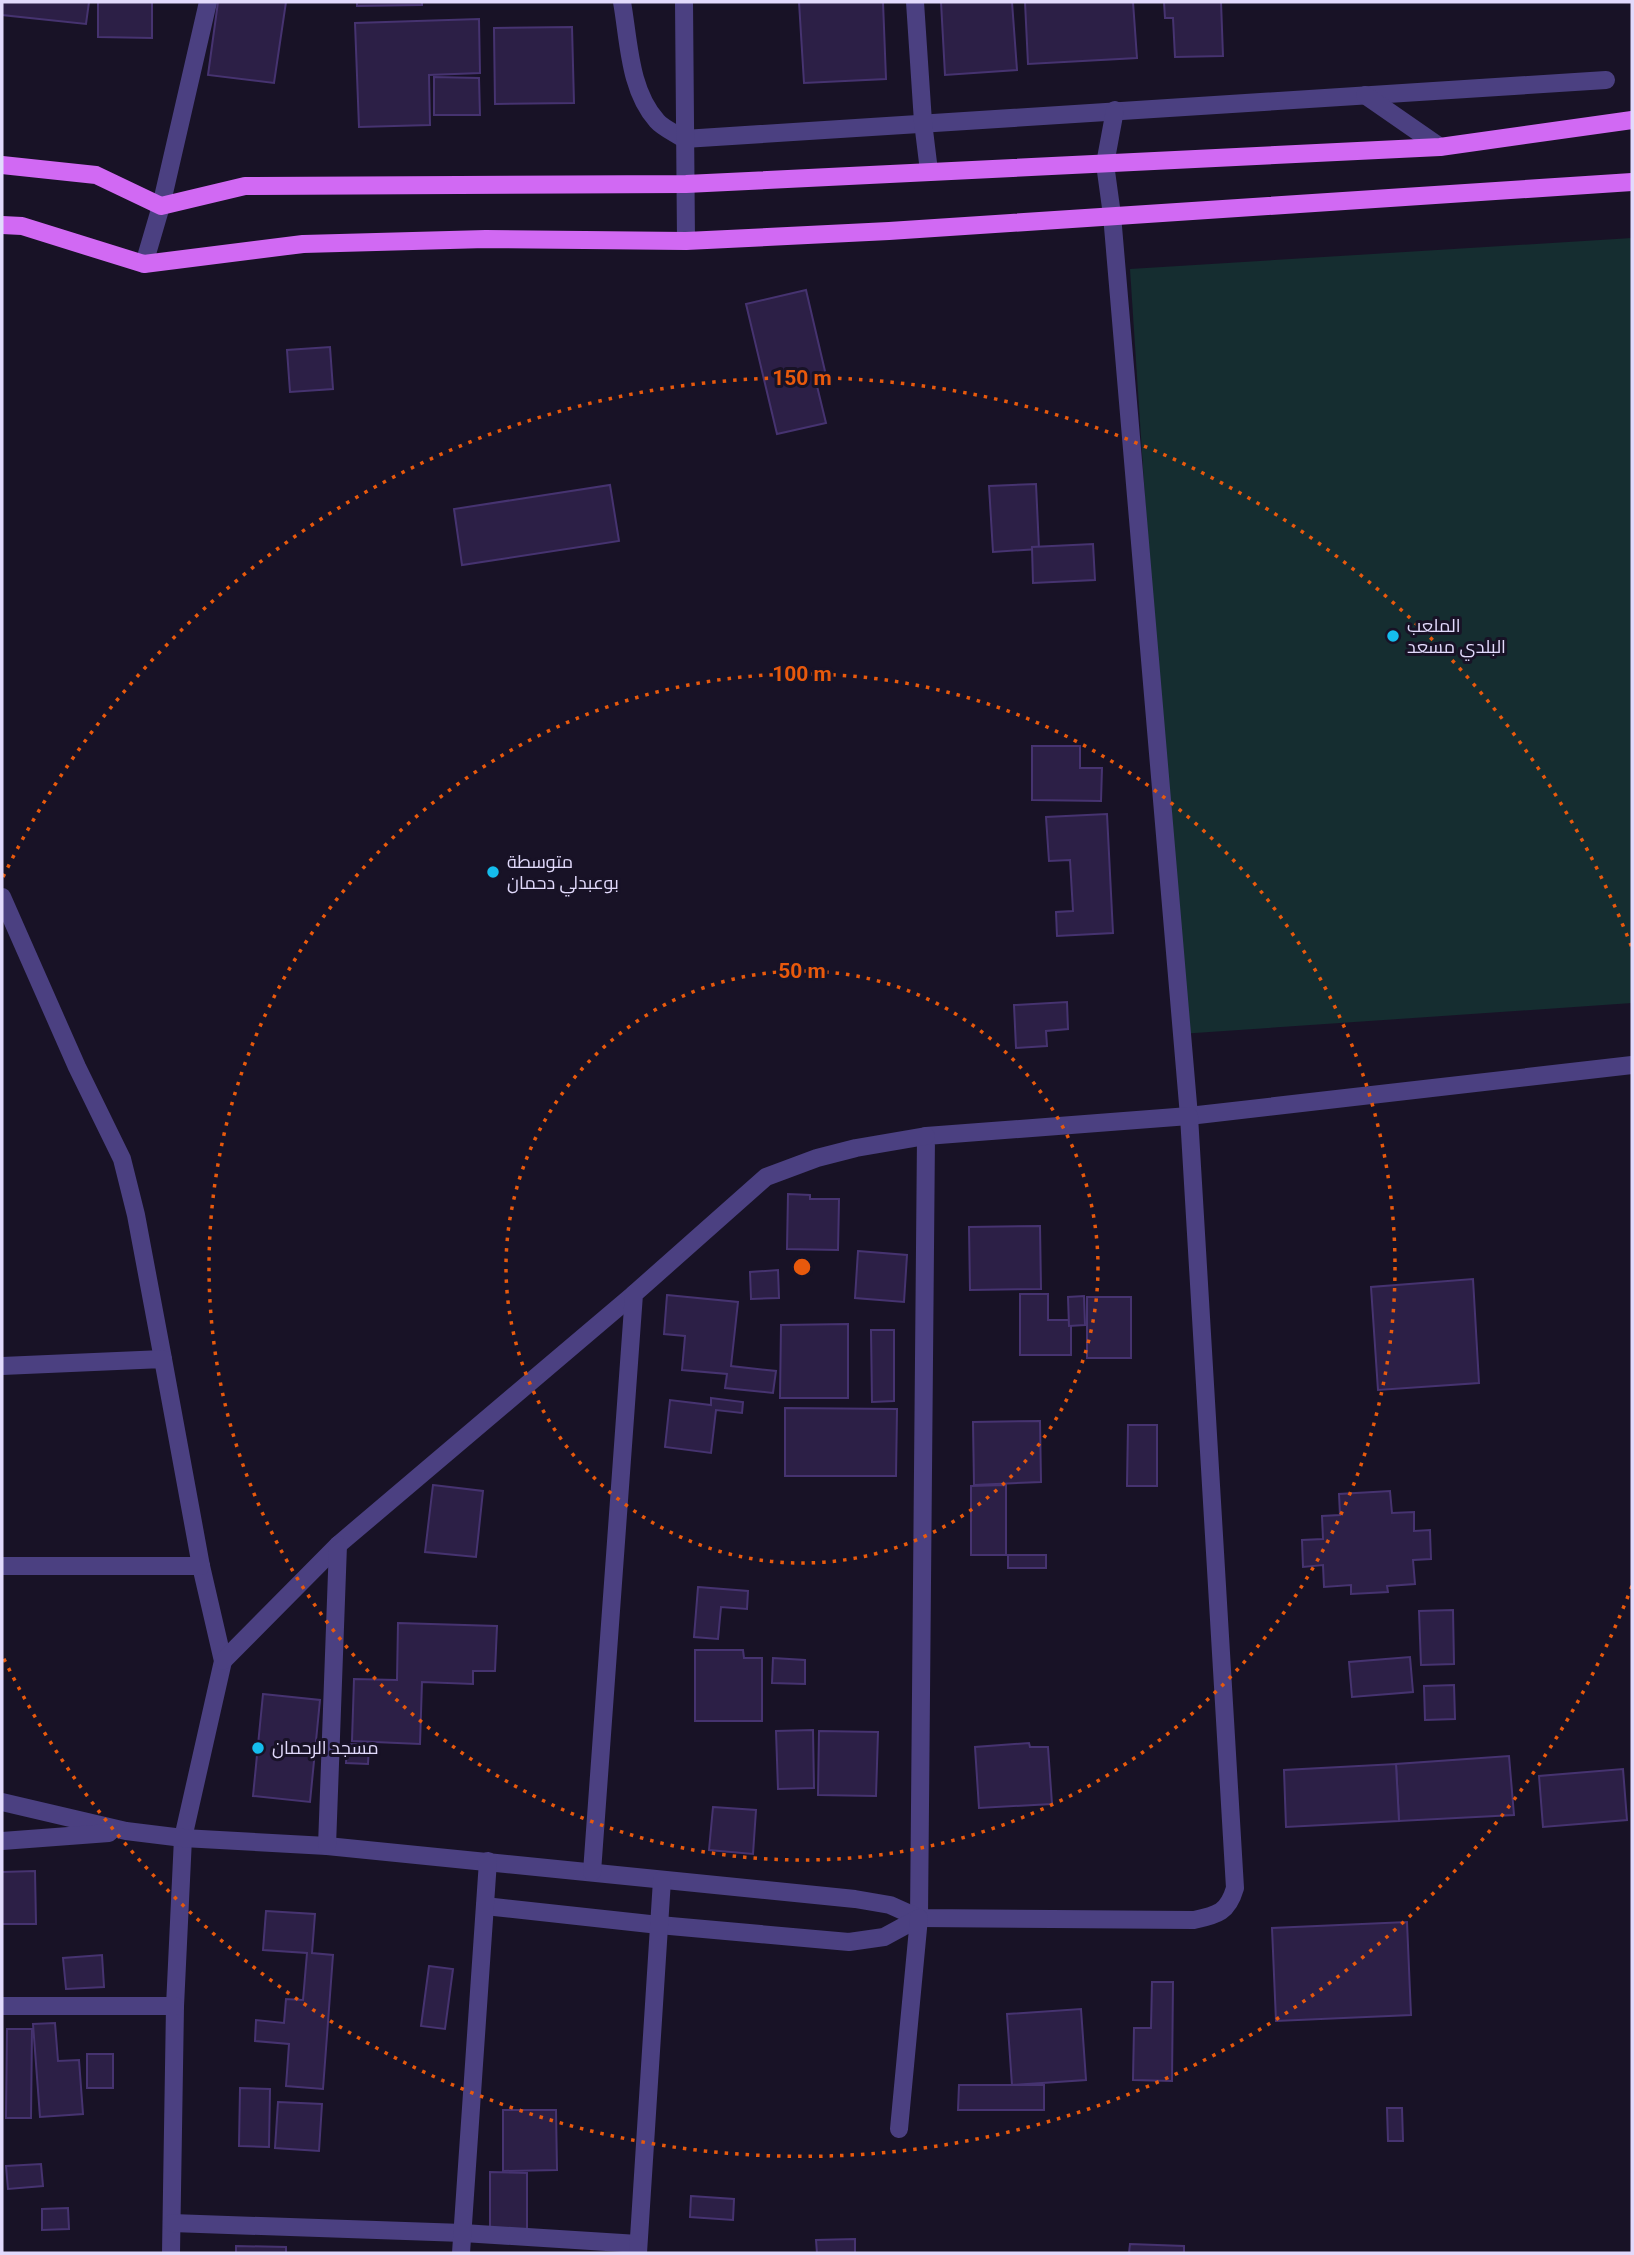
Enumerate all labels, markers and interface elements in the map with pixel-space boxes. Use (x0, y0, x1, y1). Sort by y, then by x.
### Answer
text: 150 m (772, 366, 832, 390)
place label: الملعب البلدي مسعد (1407, 615, 1506, 661)
marker: الملعب البلدي مسعد (1385, 628, 1401, 644)
text: 100 m (772, 662, 832, 686)
place label: متوسطة بوعبدلي دحمان (507, 851, 619, 897)
marker: متوسطة بوعبدلي دحمان (485, 864, 501, 880)
text: 50 m (778, 959, 826, 983)
centre of rings (790, 1255, 814, 1279)
place label: مسجد الرحمان (272, 1737, 379, 1759)
marker: مسجد الرحمان (250, 1740, 266, 1756)

